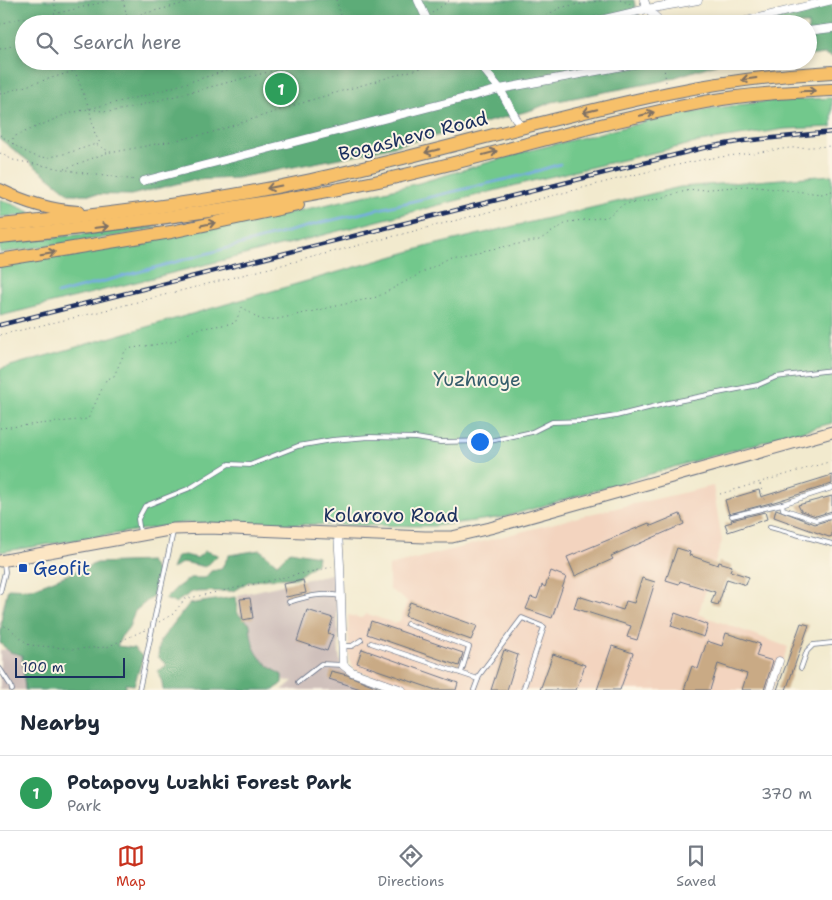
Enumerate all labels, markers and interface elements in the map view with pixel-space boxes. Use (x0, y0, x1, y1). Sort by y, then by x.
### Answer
search box (15, 15, 817, 70)
icon: search (33, 29, 61, 57)
text: Search here (73, 30, 182, 55)
pin: 1 (265, 70, 297, 108)
one-way arrow (741, 74, 757, 84)
one-way arrow (800, 86, 816, 95)
street label: Bogashevo Road (336, 105, 490, 167)
one-way arrow (582, 107, 598, 117)
one-way arrow (639, 109, 655, 118)
one-way arrow (425, 147, 441, 157)
one-way arrow (481, 148, 497, 157)
one-way arrow (266, 183, 282, 193)
one-way arrow (200, 219, 216, 229)
one-way arrow (92, 222, 108, 232)
one-way arrow (40, 247, 56, 257)
park label: Yuzhnoye (433, 367, 521, 392)
your location (467, 429, 493, 455)
street label: Kolarovo Road (323, 503, 459, 528)
place label: Geofit (33, 556, 90, 581)
marker: Geofit (17, 562, 29, 574)
scale bar (15, 655, 125, 678)
text: 100 m (22, 658, 64, 676)
text: Nearby (20, 709, 100, 737)
text: Potapovy Luzhki Forest Park (67, 770, 352, 795)
text: 1 (32, 783, 40, 804)
text: 370 m (761, 783, 812, 804)
text: Park (67, 795, 101, 816)
tab: Map (116, 842, 146, 890)
tab: Directions (378, 842, 444, 890)
tab: Saved (676, 842, 716, 890)

